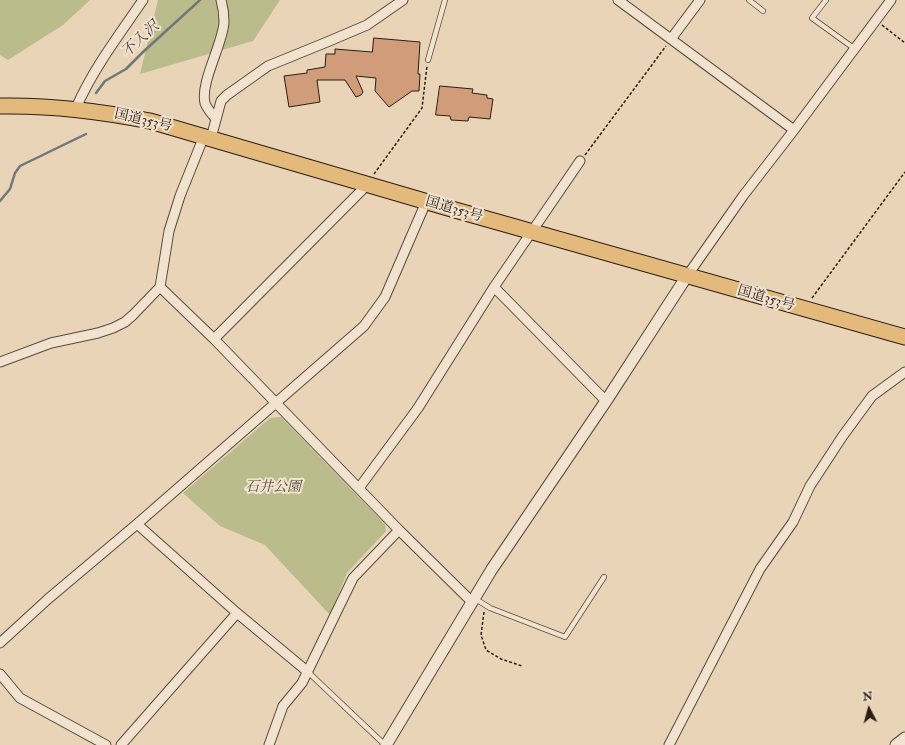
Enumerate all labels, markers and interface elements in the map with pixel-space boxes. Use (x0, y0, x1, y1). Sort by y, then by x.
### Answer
water label: 不入沢 (118, 18, 164, 62)
street label: 国道353号 (112, 106, 174, 136)
street label: 国道353号 (423, 194, 485, 226)
street label: 国道353号 (735, 283, 797, 315)
park label: 石井公園 (245, 480, 301, 496)
north arrow (849, 689, 889, 729)
text: N (862, 690, 873, 704)

